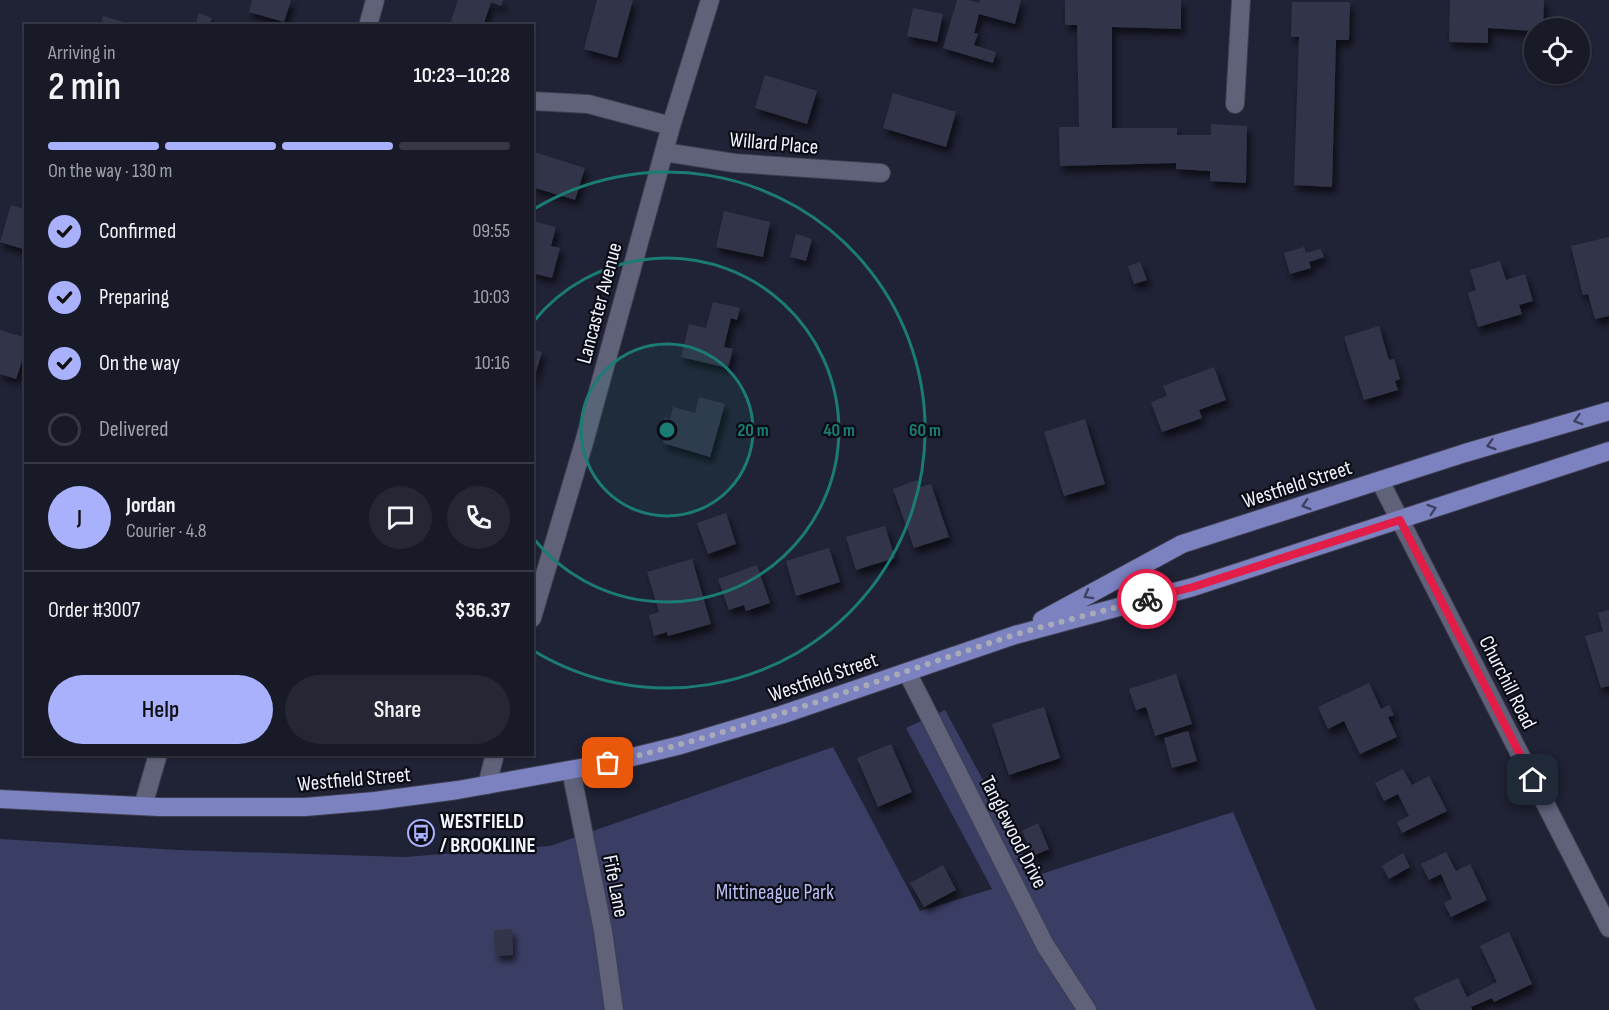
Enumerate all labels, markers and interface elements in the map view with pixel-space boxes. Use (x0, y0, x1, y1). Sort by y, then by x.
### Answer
map controls (1524, 18, 1590, 84)
button: locate (1524, 18, 1590, 84)
text: Arriving in (48, 41, 116, 65)
text: 10:23–10:28 (413, 62, 510, 89)
text: 2 min (48, 64, 121, 111)
street label: Willard Place (729, 127, 819, 160)
text: On the way · 130 m (48, 159, 172, 183)
icon: check (48, 215, 81, 248)
text: Confirmed (99, 218, 176, 245)
text: 09:55 (472, 219, 510, 243)
street label: Lancaster Avenue (571, 240, 628, 366)
icon: check (48, 281, 81, 314)
text: Preparing (99, 284, 169, 311)
text: 10:03 (473, 285, 510, 309)
icon: check (48, 347, 81, 380)
text: On the way (99, 350, 180, 377)
text: 10:16 (475, 351, 510, 375)
one-way arrow (1573, 413, 1584, 425)
text: Delivered (99, 416, 168, 443)
centre of rings (657, 420, 677, 440)
text: 20 m (737, 420, 769, 441)
text: 40 m (823, 420, 855, 441)
text: 60 m (909, 420, 941, 441)
one-way arrow (1487, 438, 1497, 450)
street label: Westfield Street (1239, 455, 1355, 514)
button: chat (369, 486, 432, 549)
button: phone (447, 486, 510, 549)
text: Jordan (126, 492, 175, 519)
one-way arrow (1301, 498, 1312, 510)
text: J (77, 504, 82, 531)
one-way arrow (1426, 504, 1437, 516)
text: Courier · 4.8 (126, 519, 207, 543)
courier (1117, 569, 1177, 629)
icon: bike (1131, 583, 1164, 616)
one-way arrow (1084, 588, 1094, 599)
text: Order #3007 (48, 597, 140, 624)
text: $36.37 (454, 597, 510, 624)
street label: Churchill Road (1473, 632, 1542, 733)
street label: Westfield Street (765, 647, 881, 708)
button: Help (48, 675, 273, 744)
button: Share (285, 675, 510, 744)
pin (582, 737, 633, 788)
icon: bag (591, 746, 624, 779)
pin (1507, 754, 1558, 805)
street label: Westfield Street (296, 762, 412, 797)
icon: home (1516, 763, 1549, 796)
street label: Tanglewood Drive (975, 772, 1053, 893)
place label: WESTFIELD / BROOKLINE (440, 809, 536, 858)
bus stop icon: WESTFIELD / BROOKLINE (406, 818, 436, 848)
street label: Fife Lane (597, 853, 634, 919)
park label: Mittineague Park (716, 880, 834, 905)

